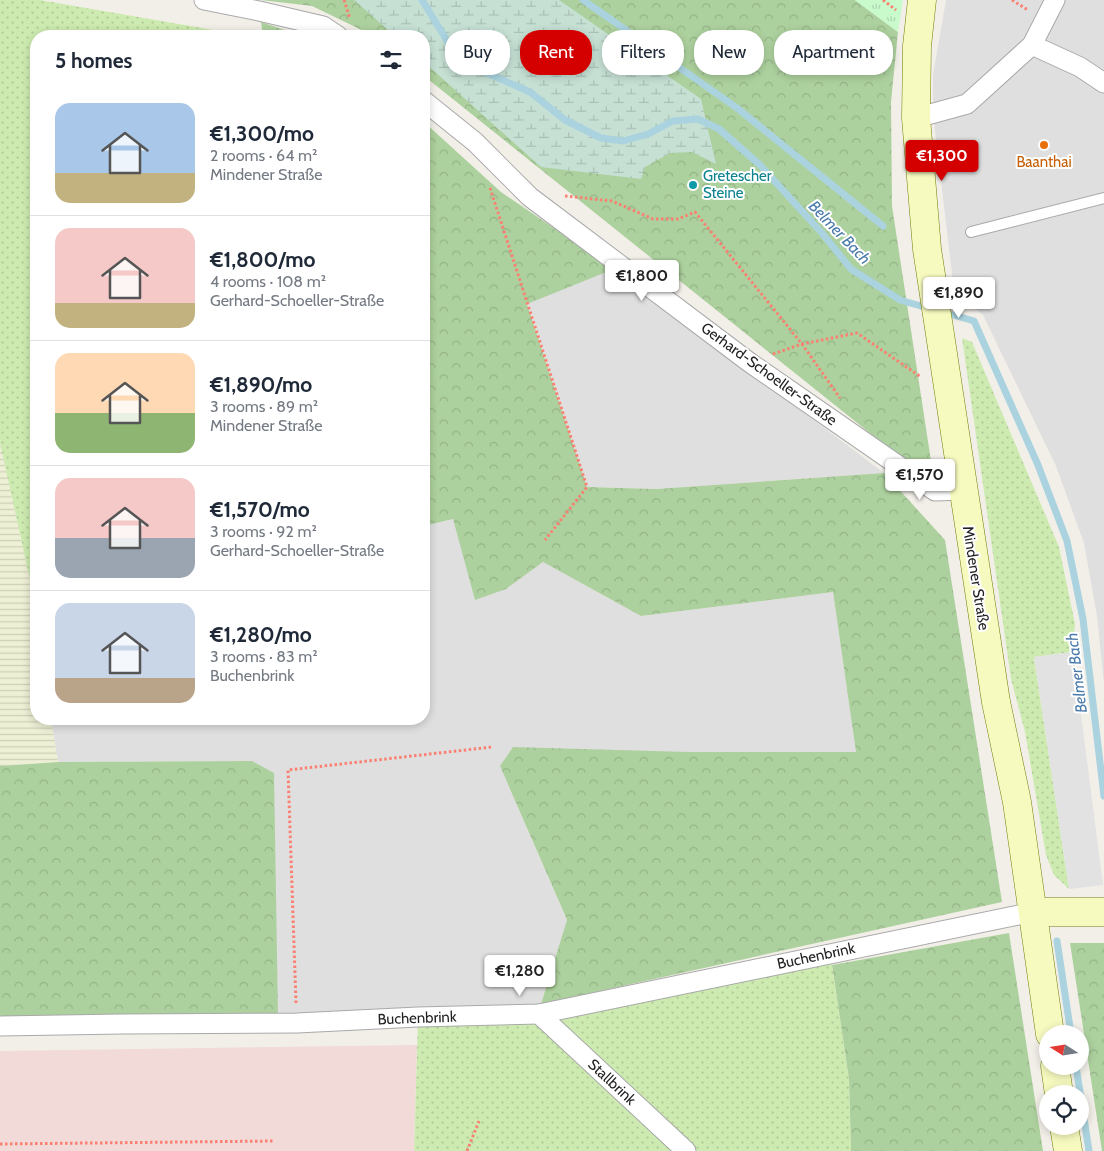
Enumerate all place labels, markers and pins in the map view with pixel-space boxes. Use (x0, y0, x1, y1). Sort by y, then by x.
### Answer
marker: Baanthai (1038, 139, 1050, 151)
pin: €1,300 (901, 140, 983, 182)
place label: Baanthai (1016, 153, 1072, 171)
place label: Gretescher Steine (703, 167, 772, 202)
marker: Gretescher Steine (687, 179, 699, 191)
pin: €1,800 (601, 260, 683, 302)
pin: €1,890 (918, 276, 1000, 319)
pin: €1,570 (879, 458, 961, 501)
pin: €1,280 (479, 954, 561, 997)

